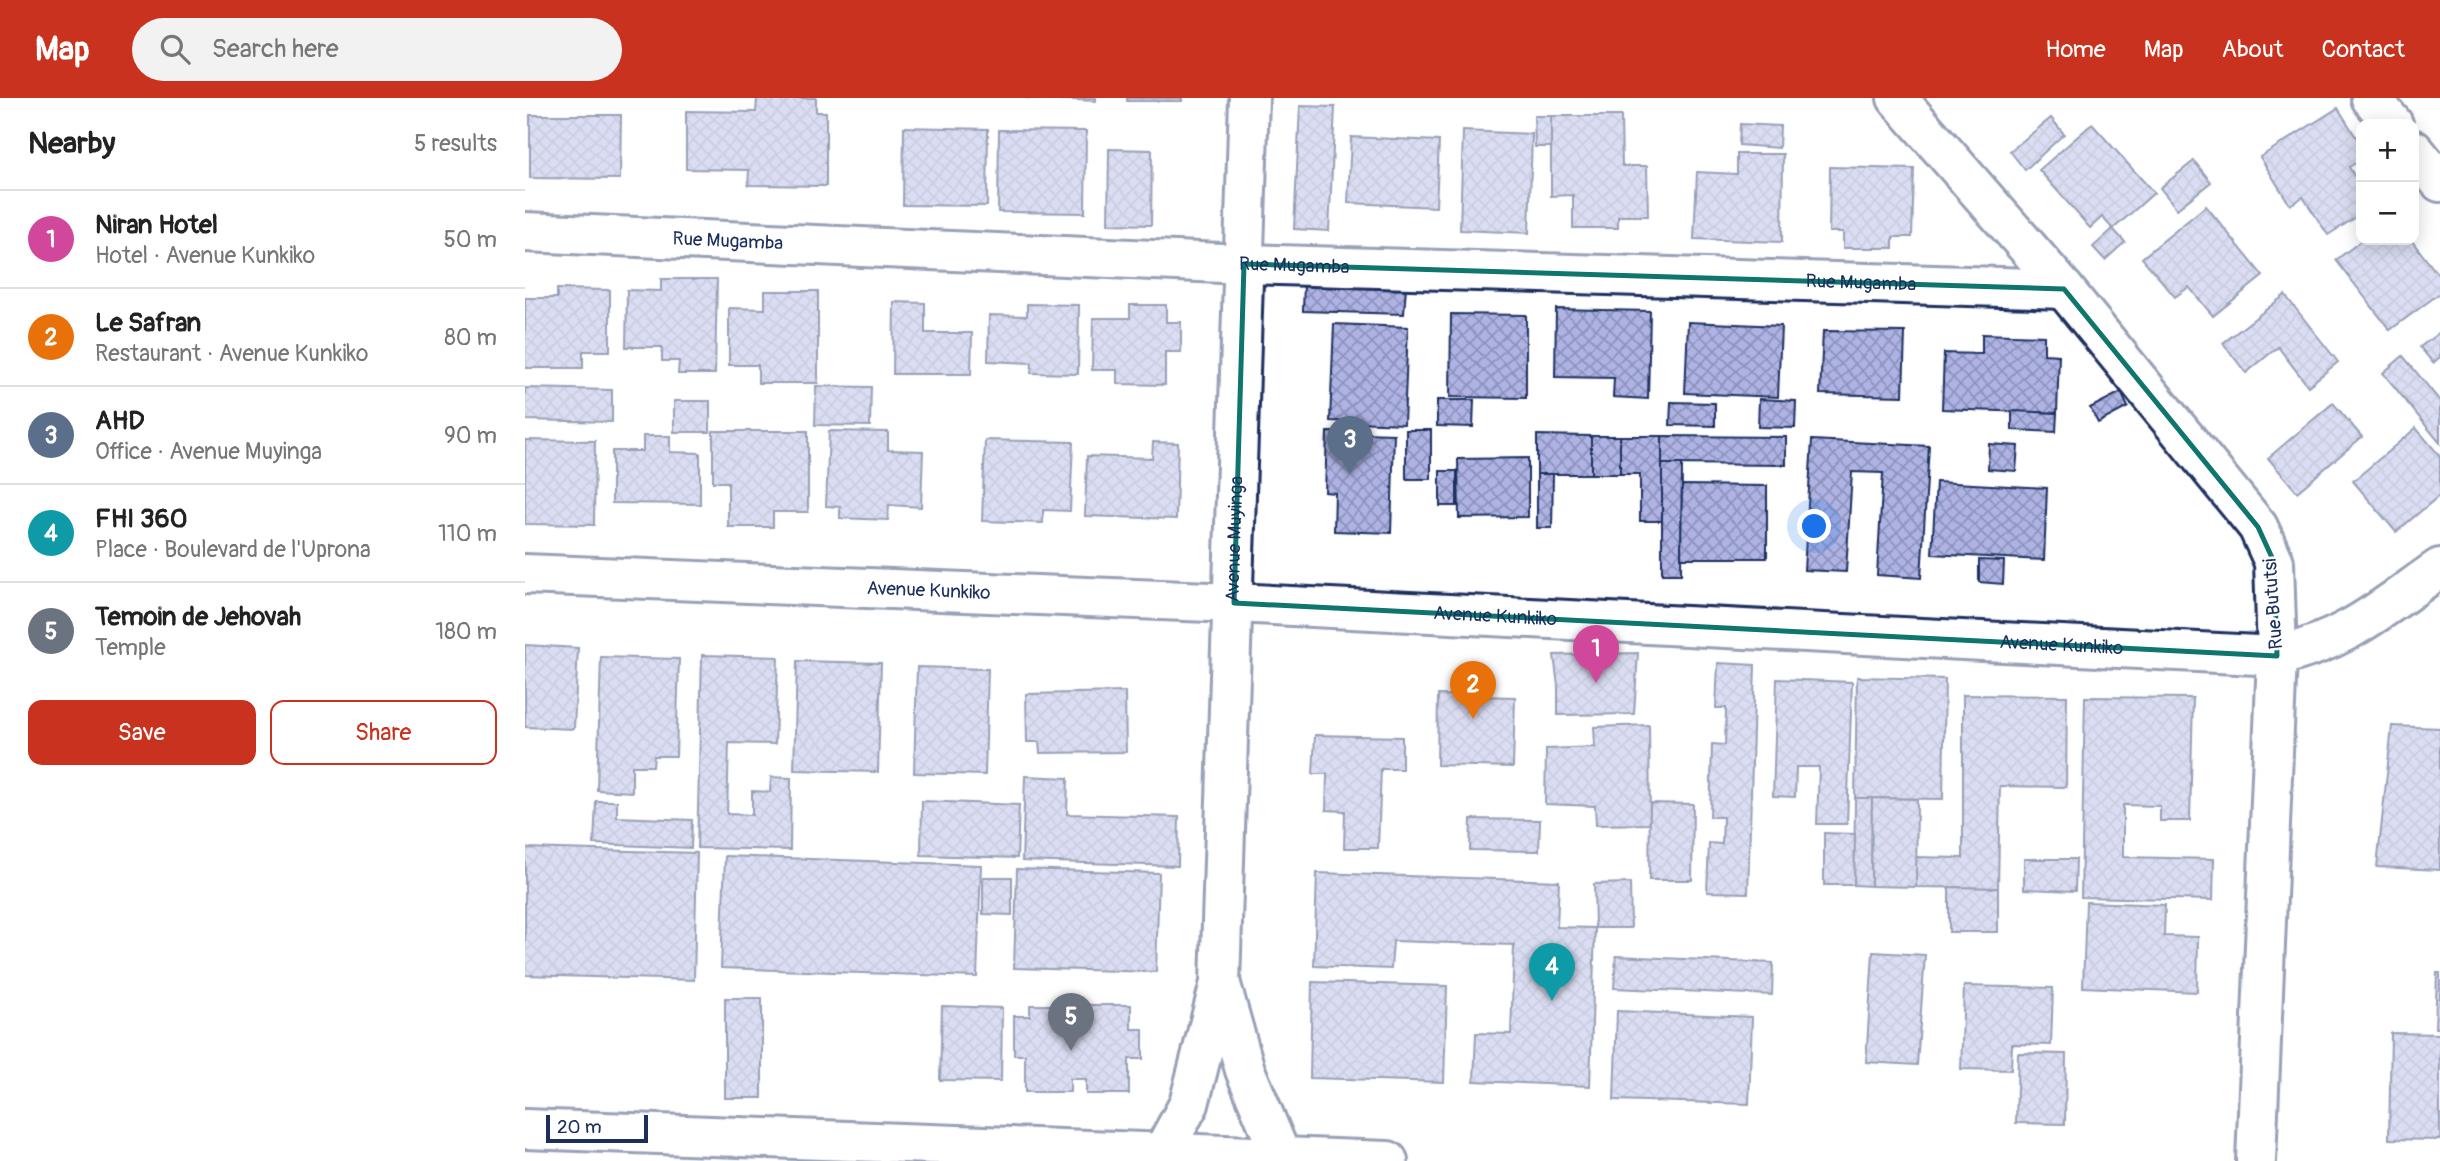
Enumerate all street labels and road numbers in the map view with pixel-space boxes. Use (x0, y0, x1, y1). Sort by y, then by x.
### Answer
street label: Rue Mugamba (672, 227, 784, 255)
street label: Rue Mugamba (1239, 252, 1350, 279)
street label: Rue Mugamba (1805, 269, 1917, 296)
street label: Avenue Muyinga (1220, 475, 1249, 603)
street label: Rue Bututsi (2258, 558, 2288, 650)
street label: Avenue Kunkiko (866, 576, 991, 605)
street label: Avenue Kunkiko (1433, 601, 1558, 631)
street label: Avenue Kunkiko (1999, 630, 2124, 660)

